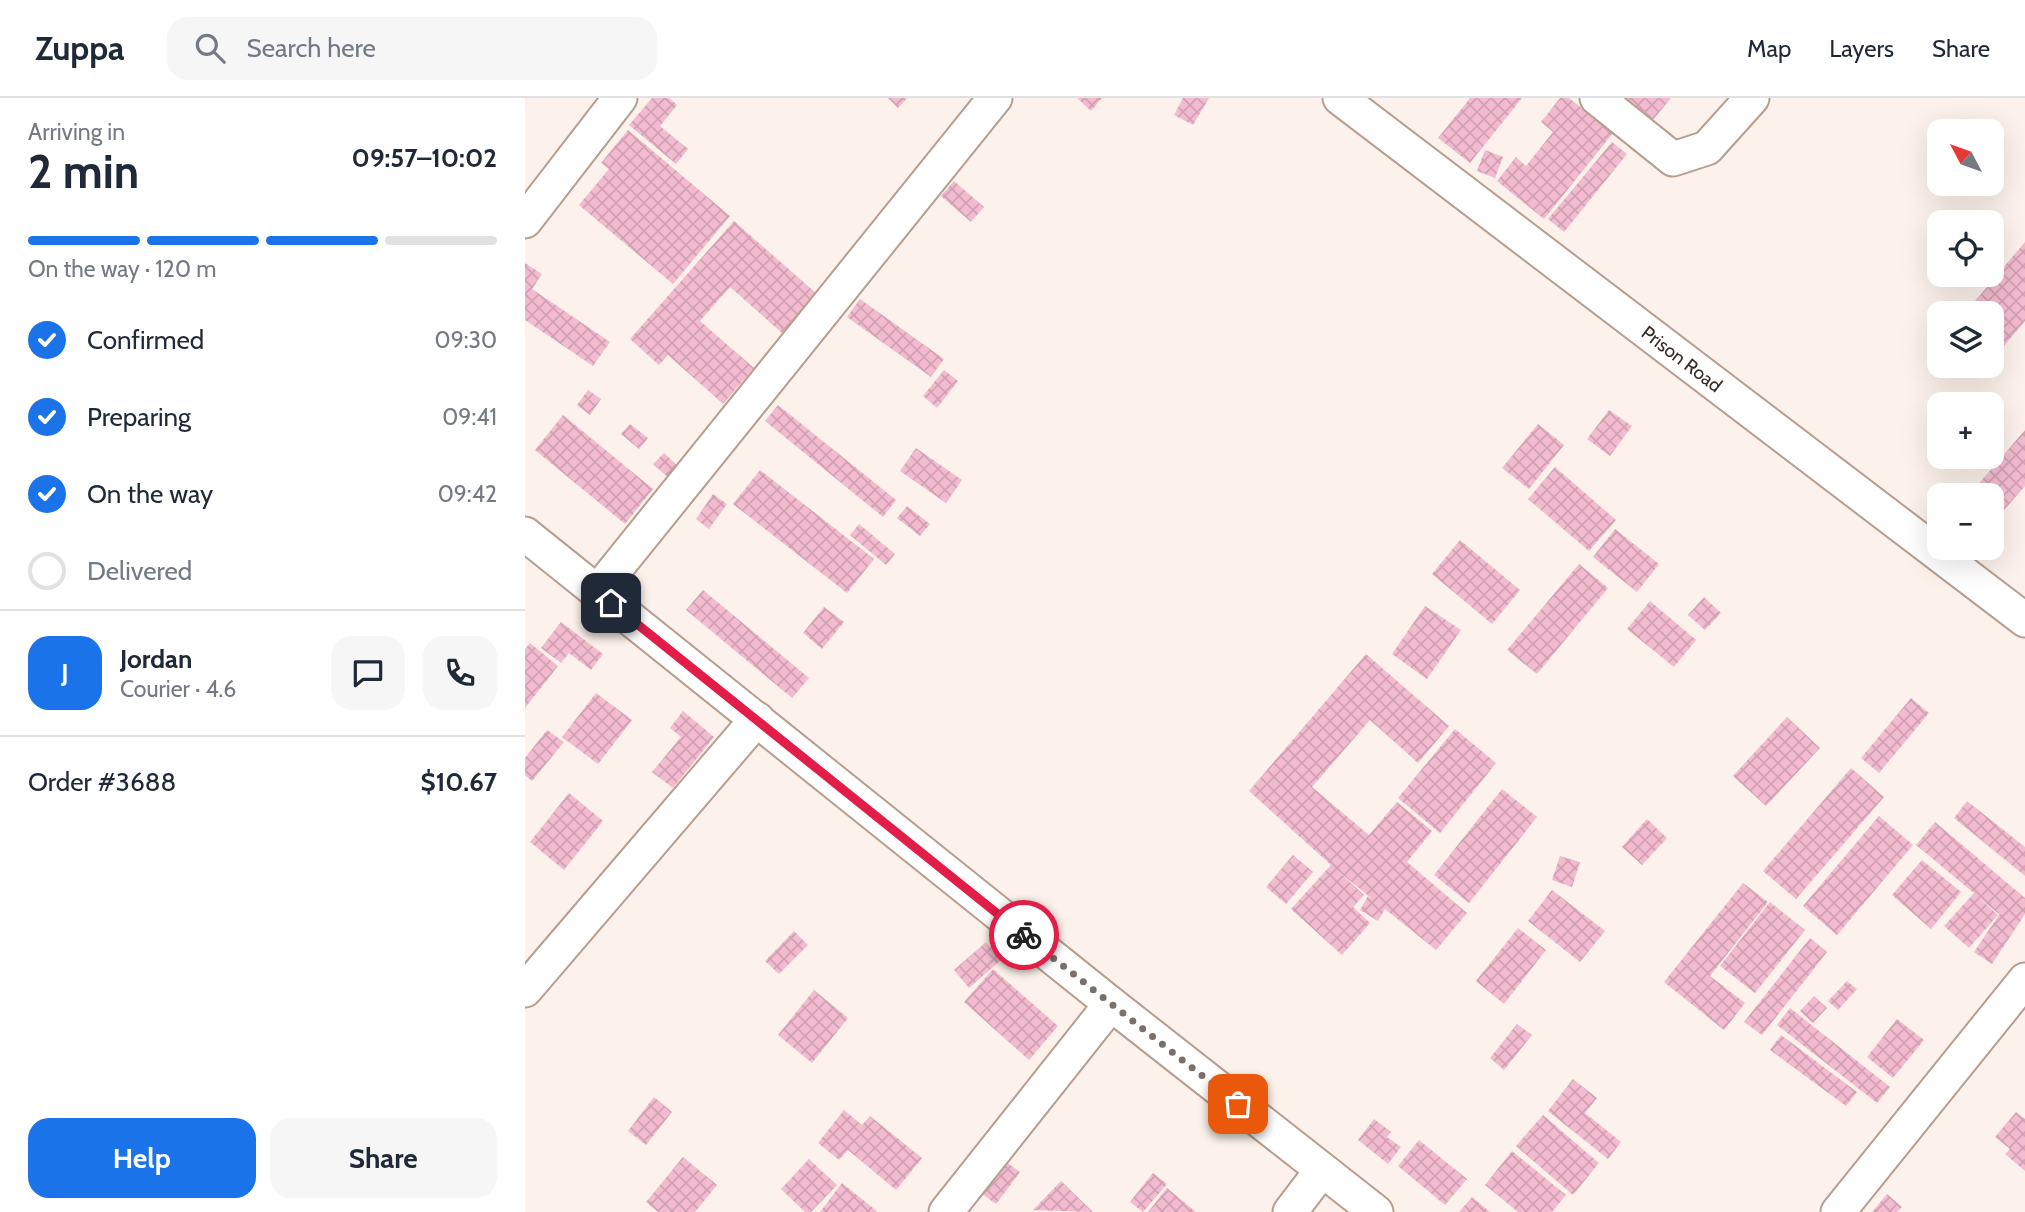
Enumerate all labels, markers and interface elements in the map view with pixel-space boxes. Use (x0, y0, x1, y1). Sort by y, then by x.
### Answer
search box (167, 17, 657, 80)
text: Zuppa (35, 28, 125, 68)
icon: search (191, 29, 229, 67)
text: Search here (247, 32, 376, 64)
text: Map (1747, 34, 1791, 63)
text: Layers (1829, 34, 1894, 63)
text: Share (1932, 34, 1990, 63)
text: Arriving in (28, 118, 125, 146)
north arrow (1927, 119, 2004, 196)
map controls (1927, 119, 2004, 560)
text: 09:57–10:02 (352, 142, 497, 174)
text: 2 min (28, 144, 139, 200)
button: locate (1927, 210, 2004, 287)
text: On the way · 120 m (28, 255, 216, 283)
button: layers (1927, 301, 2004, 378)
icon: check (28, 321, 66, 359)
street label: Prison Road (1637, 321, 1727, 397)
text: Confirmed (87, 324, 204, 356)
text: 09:30 (435, 326, 497, 354)
button: + (1927, 392, 2004, 469)
icon: check (28, 398, 66, 436)
text: Preparing (87, 401, 191, 433)
text: 09:41 (442, 403, 497, 431)
icon: check (28, 475, 66, 513)
text: On the way (87, 478, 213, 510)
text: 09:42 (438, 480, 497, 508)
button: − (1927, 483, 2004, 560)
text: Delivered (87, 555, 192, 587)
pin (581, 573, 641, 633)
icon: home (592, 584, 630, 622)
button: chat (331, 636, 405, 710)
button: phone (423, 636, 497, 710)
text: Jordan (120, 643, 192, 675)
text: J (61, 657, 69, 689)
text: Courier · 4.6 (120, 675, 236, 703)
text: Order #3688 (28, 766, 176, 798)
text: $10.67 (421, 766, 497, 798)
courier (989, 900, 1059, 970)
icon: bike (1005, 916, 1043, 954)
pin (1208, 1074, 1268, 1134)
icon: bag (1219, 1085, 1257, 1123)
button: Help (28, 1118, 256, 1198)
button: Share (270, 1118, 497, 1198)

